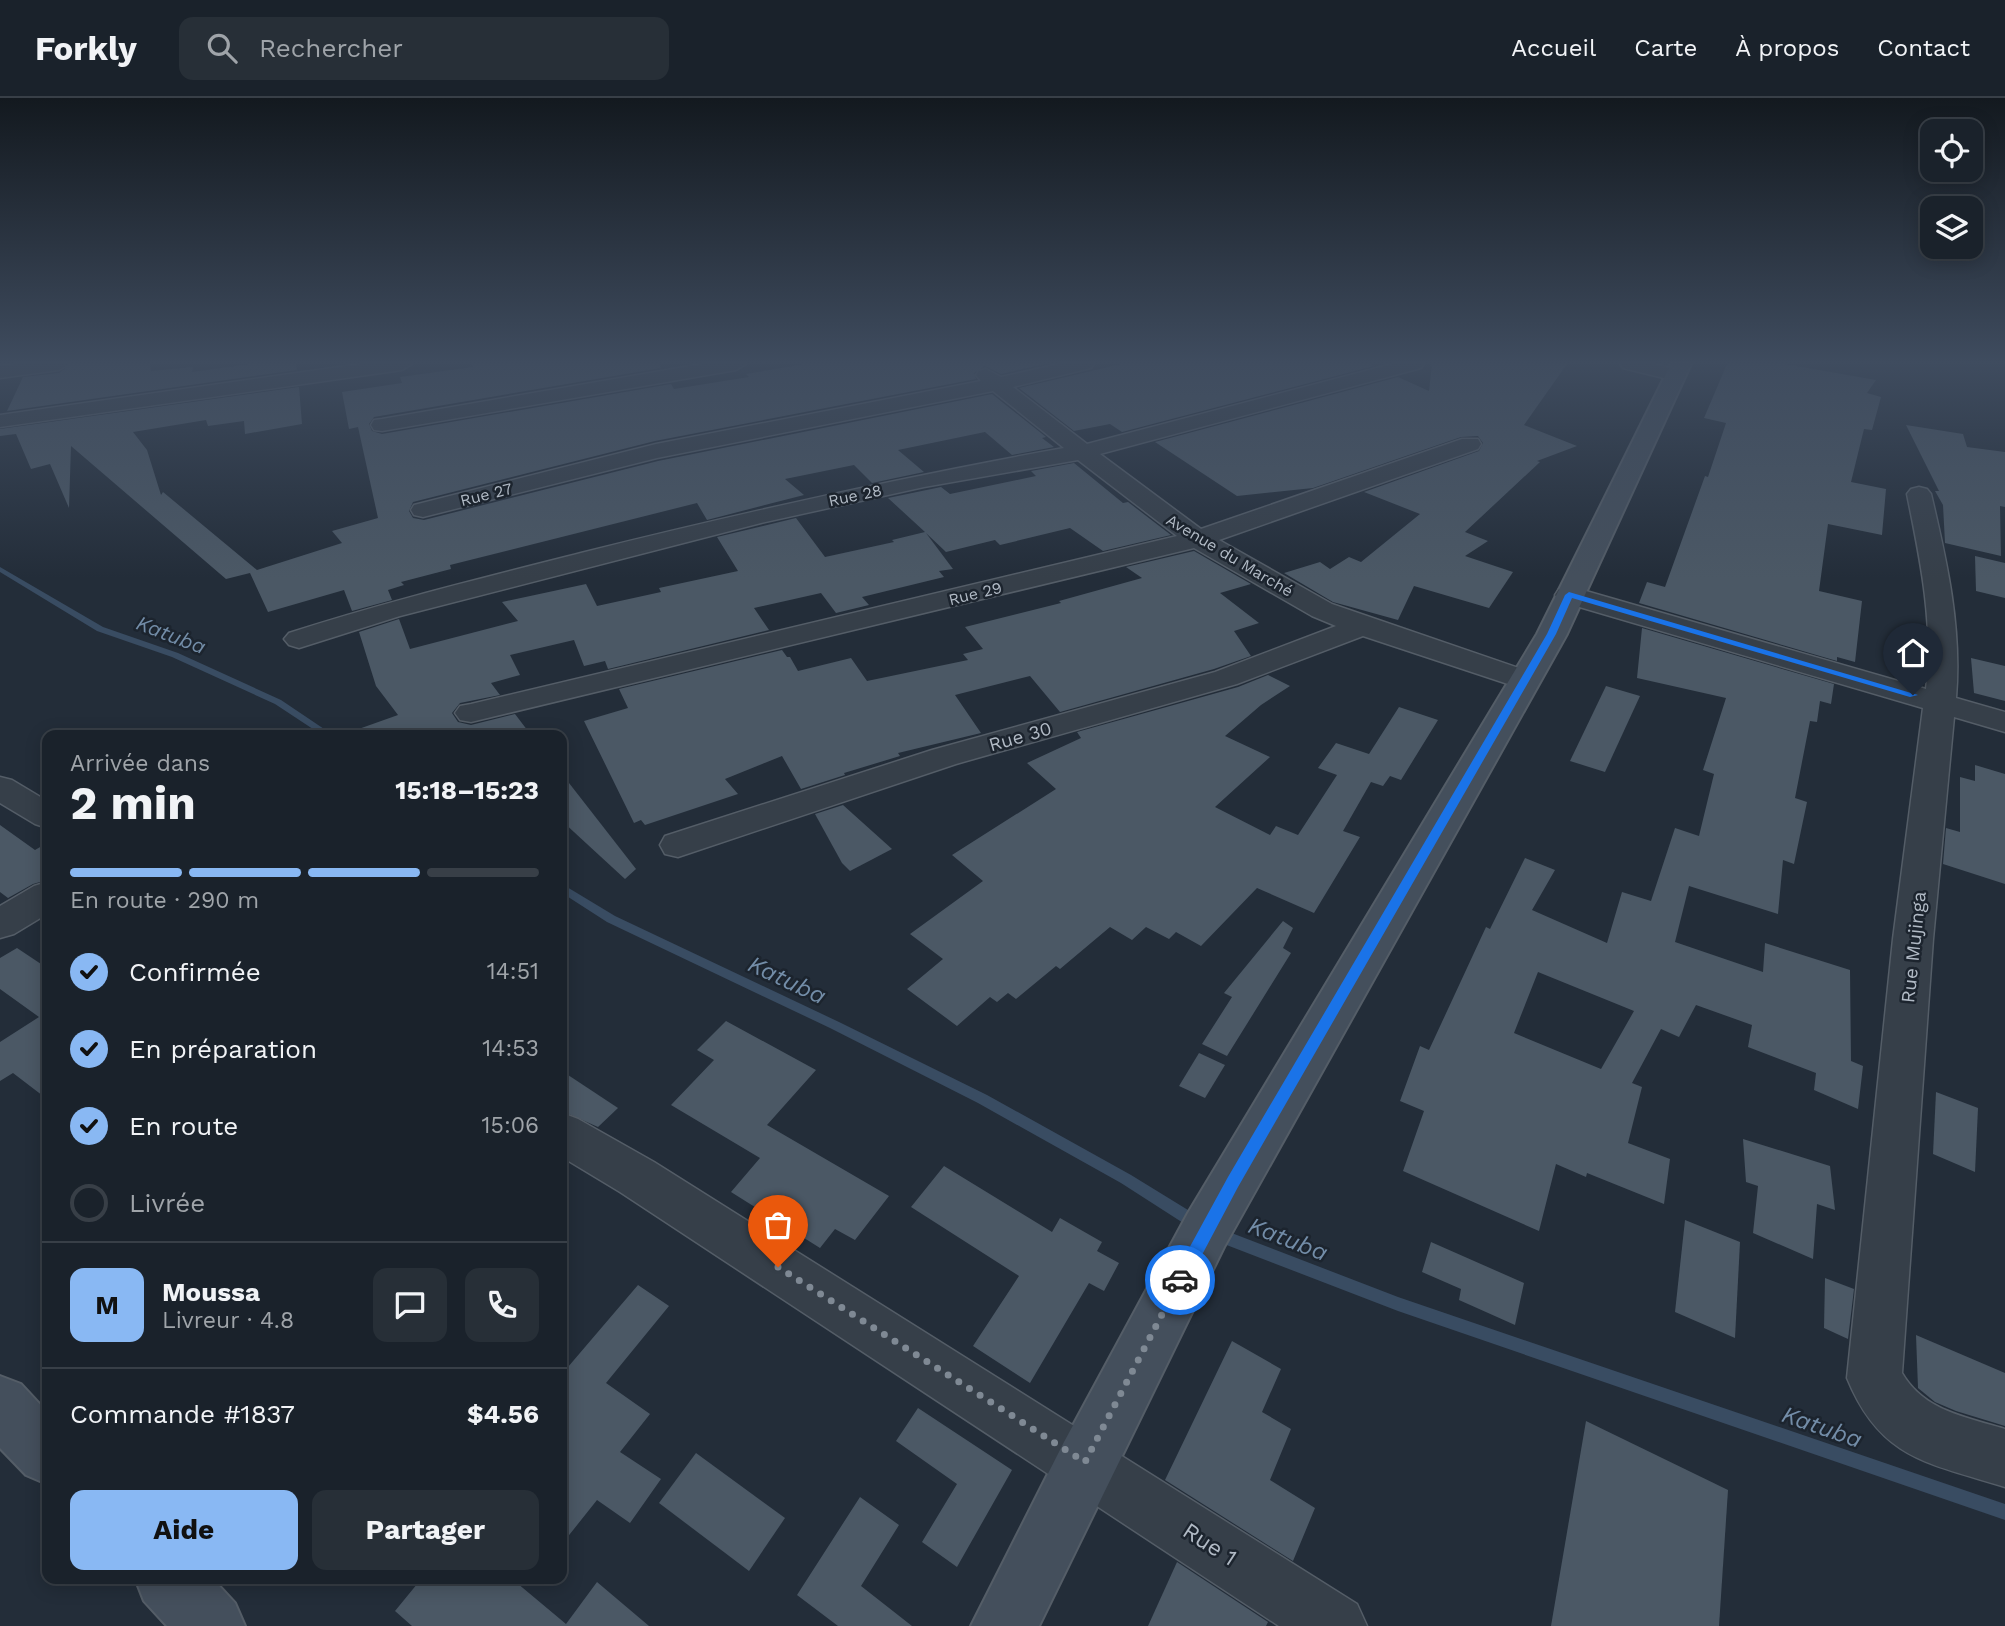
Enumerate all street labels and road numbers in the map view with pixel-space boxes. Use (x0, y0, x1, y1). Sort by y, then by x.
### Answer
street label: Rue 27 (458, 479, 514, 510)
street label: Rue 28 (827, 481, 884, 510)
street label: Avenue du Marché (1163, 510, 1297, 601)
street label: Rue 29 (947, 578, 1004, 609)
street label: Rue 30 (986, 717, 1054, 756)
street label: Rue Mujinga (1896, 890, 1931, 1004)
street label: Rue 1 (1178, 1517, 1242, 1572)

